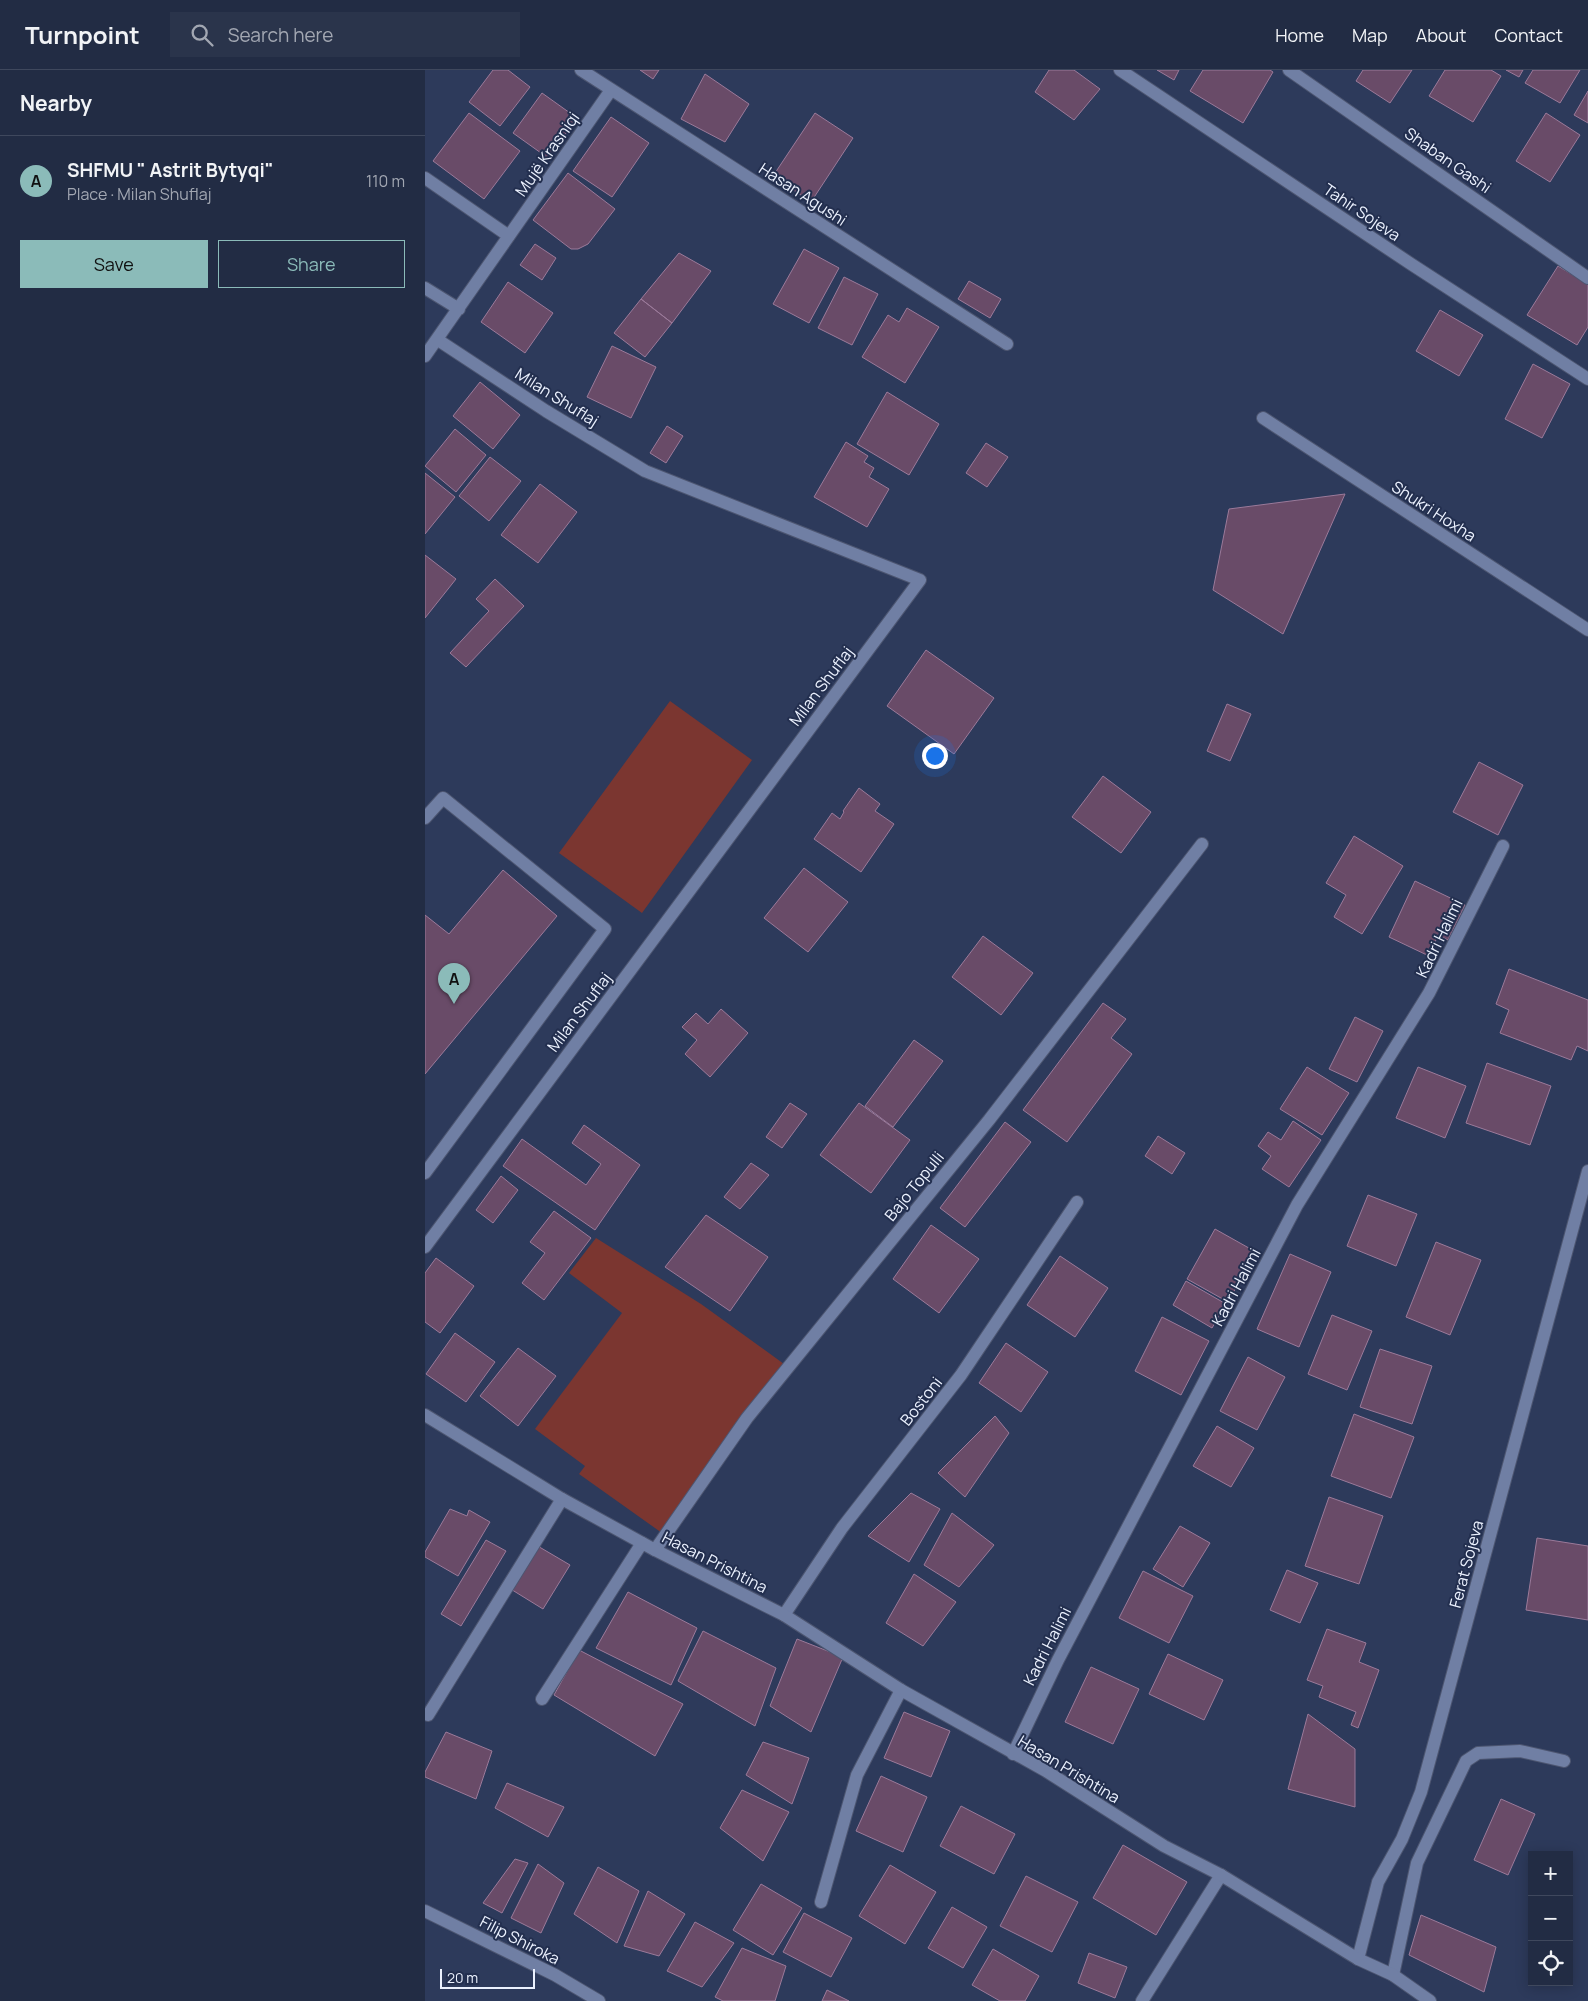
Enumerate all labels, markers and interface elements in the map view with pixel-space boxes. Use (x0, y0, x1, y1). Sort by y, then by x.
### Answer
search box (170, 12, 520, 57)
text: Turnpoint (25, 18, 140, 51)
icon: search (188, 21, 216, 49)
text: Search here (228, 22, 333, 48)
text: Home (1275, 23, 1324, 47)
text: Map (1352, 23, 1388, 47)
text: About (1416, 23, 1466, 47)
text: Contact (1494, 23, 1563, 47)
text: Nearby (20, 89, 92, 117)
street label: Mujë Krasniqi (510, 107, 584, 201)
street label: Shaban Gashi (1400, 122, 1496, 198)
text: SHFMU " Astrit Bytyqi" (67, 157, 274, 183)
street label: Hasan Agushi (755, 157, 851, 231)
text: A (31, 170, 41, 192)
text: 110 m (366, 170, 405, 192)
street label: Tahir Sojeva (1319, 178, 1405, 246)
text: Place · Milan Shuflaj (67, 183, 212, 205)
button: Save (20, 240, 208, 288)
button: Share (218, 240, 405, 288)
street label: Milan Shuflaj (511, 363, 603, 431)
street label: Shukri Hoxha (1388, 475, 1480, 547)
street label: Milan Shuflaj (784, 642, 858, 730)
your location (922, 743, 948, 769)
street label: Kadri Halimi (1410, 895, 1468, 981)
pin: A (438, 963, 470, 1004)
street label: Milan Shuflaj (542, 968, 616, 1056)
street label: Bajo Topulli (879, 1147, 949, 1225)
street label: Kadri Halimi (1206, 1244, 1266, 1330)
street label: Bostoni (895, 1372, 947, 1430)
street label: Ferat Sojeva (1444, 1518, 1488, 1610)
street label: Hasan Prishtina (659, 1526, 771, 1598)
street label: Kadri Halimi (1018, 1603, 1076, 1689)
street label: Hasan Prishtina (1014, 1730, 1124, 1808)
map controls (1528, 1851, 1573, 1986)
button: + (1528, 1851, 1573, 1896)
button: − (1528, 1896, 1573, 1941)
street label: Filip Shiroka (476, 1910, 564, 1970)
button: locate (1528, 1941, 1573, 1986)
scale bar (440, 1966, 535, 1989)
text: 20 m (447, 1968, 478, 1987)

